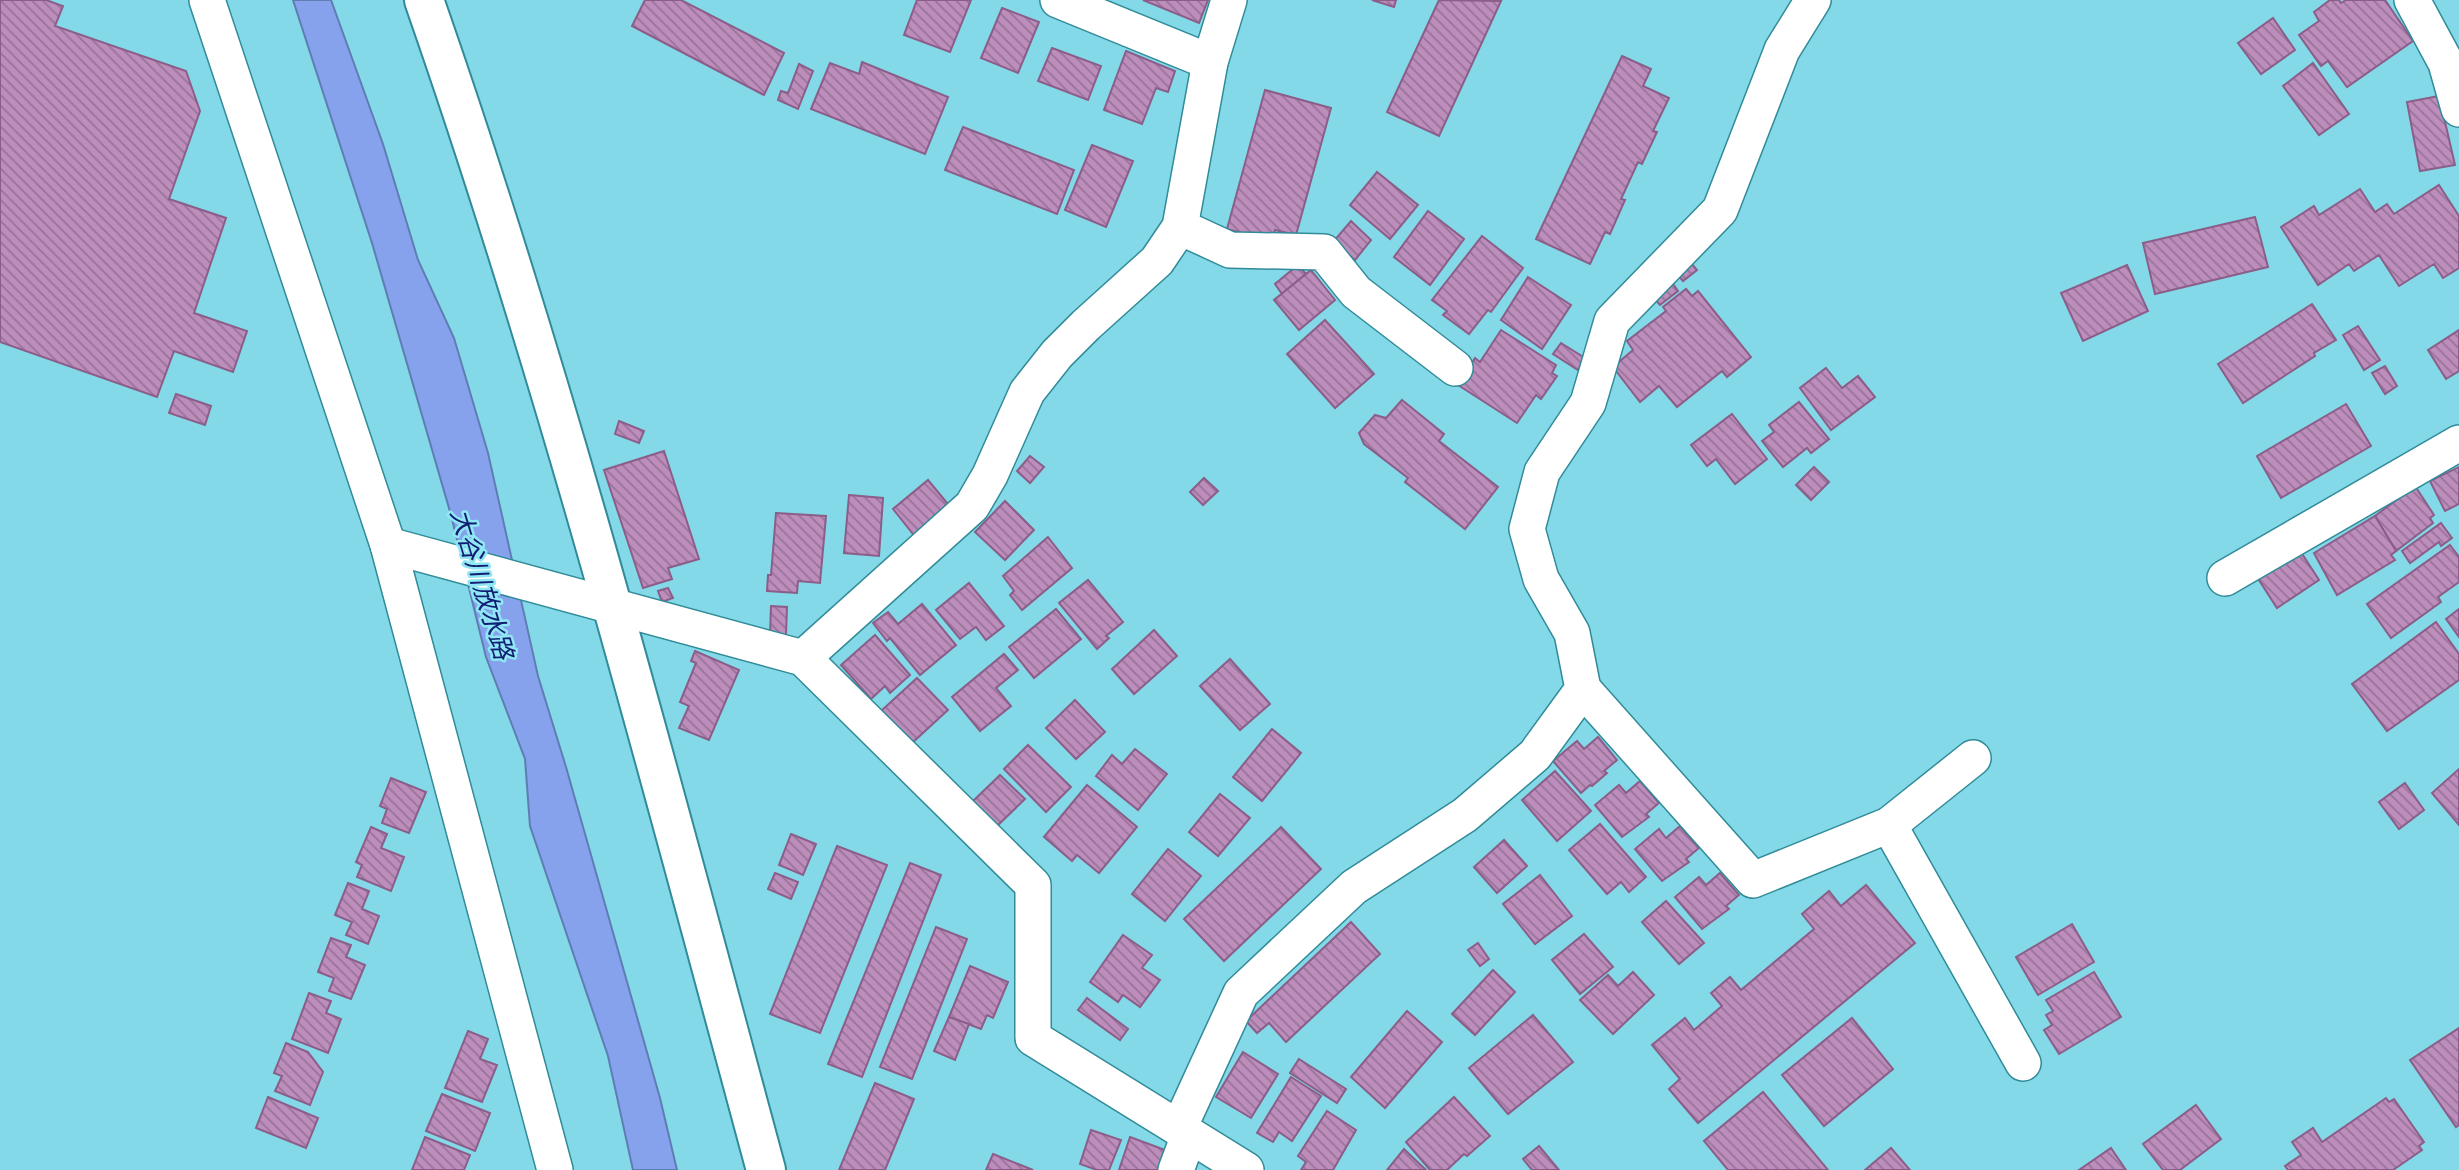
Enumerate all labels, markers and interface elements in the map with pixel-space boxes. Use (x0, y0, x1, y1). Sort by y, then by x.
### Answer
water label: 大谷川放水路 (442, 504, 523, 666)

